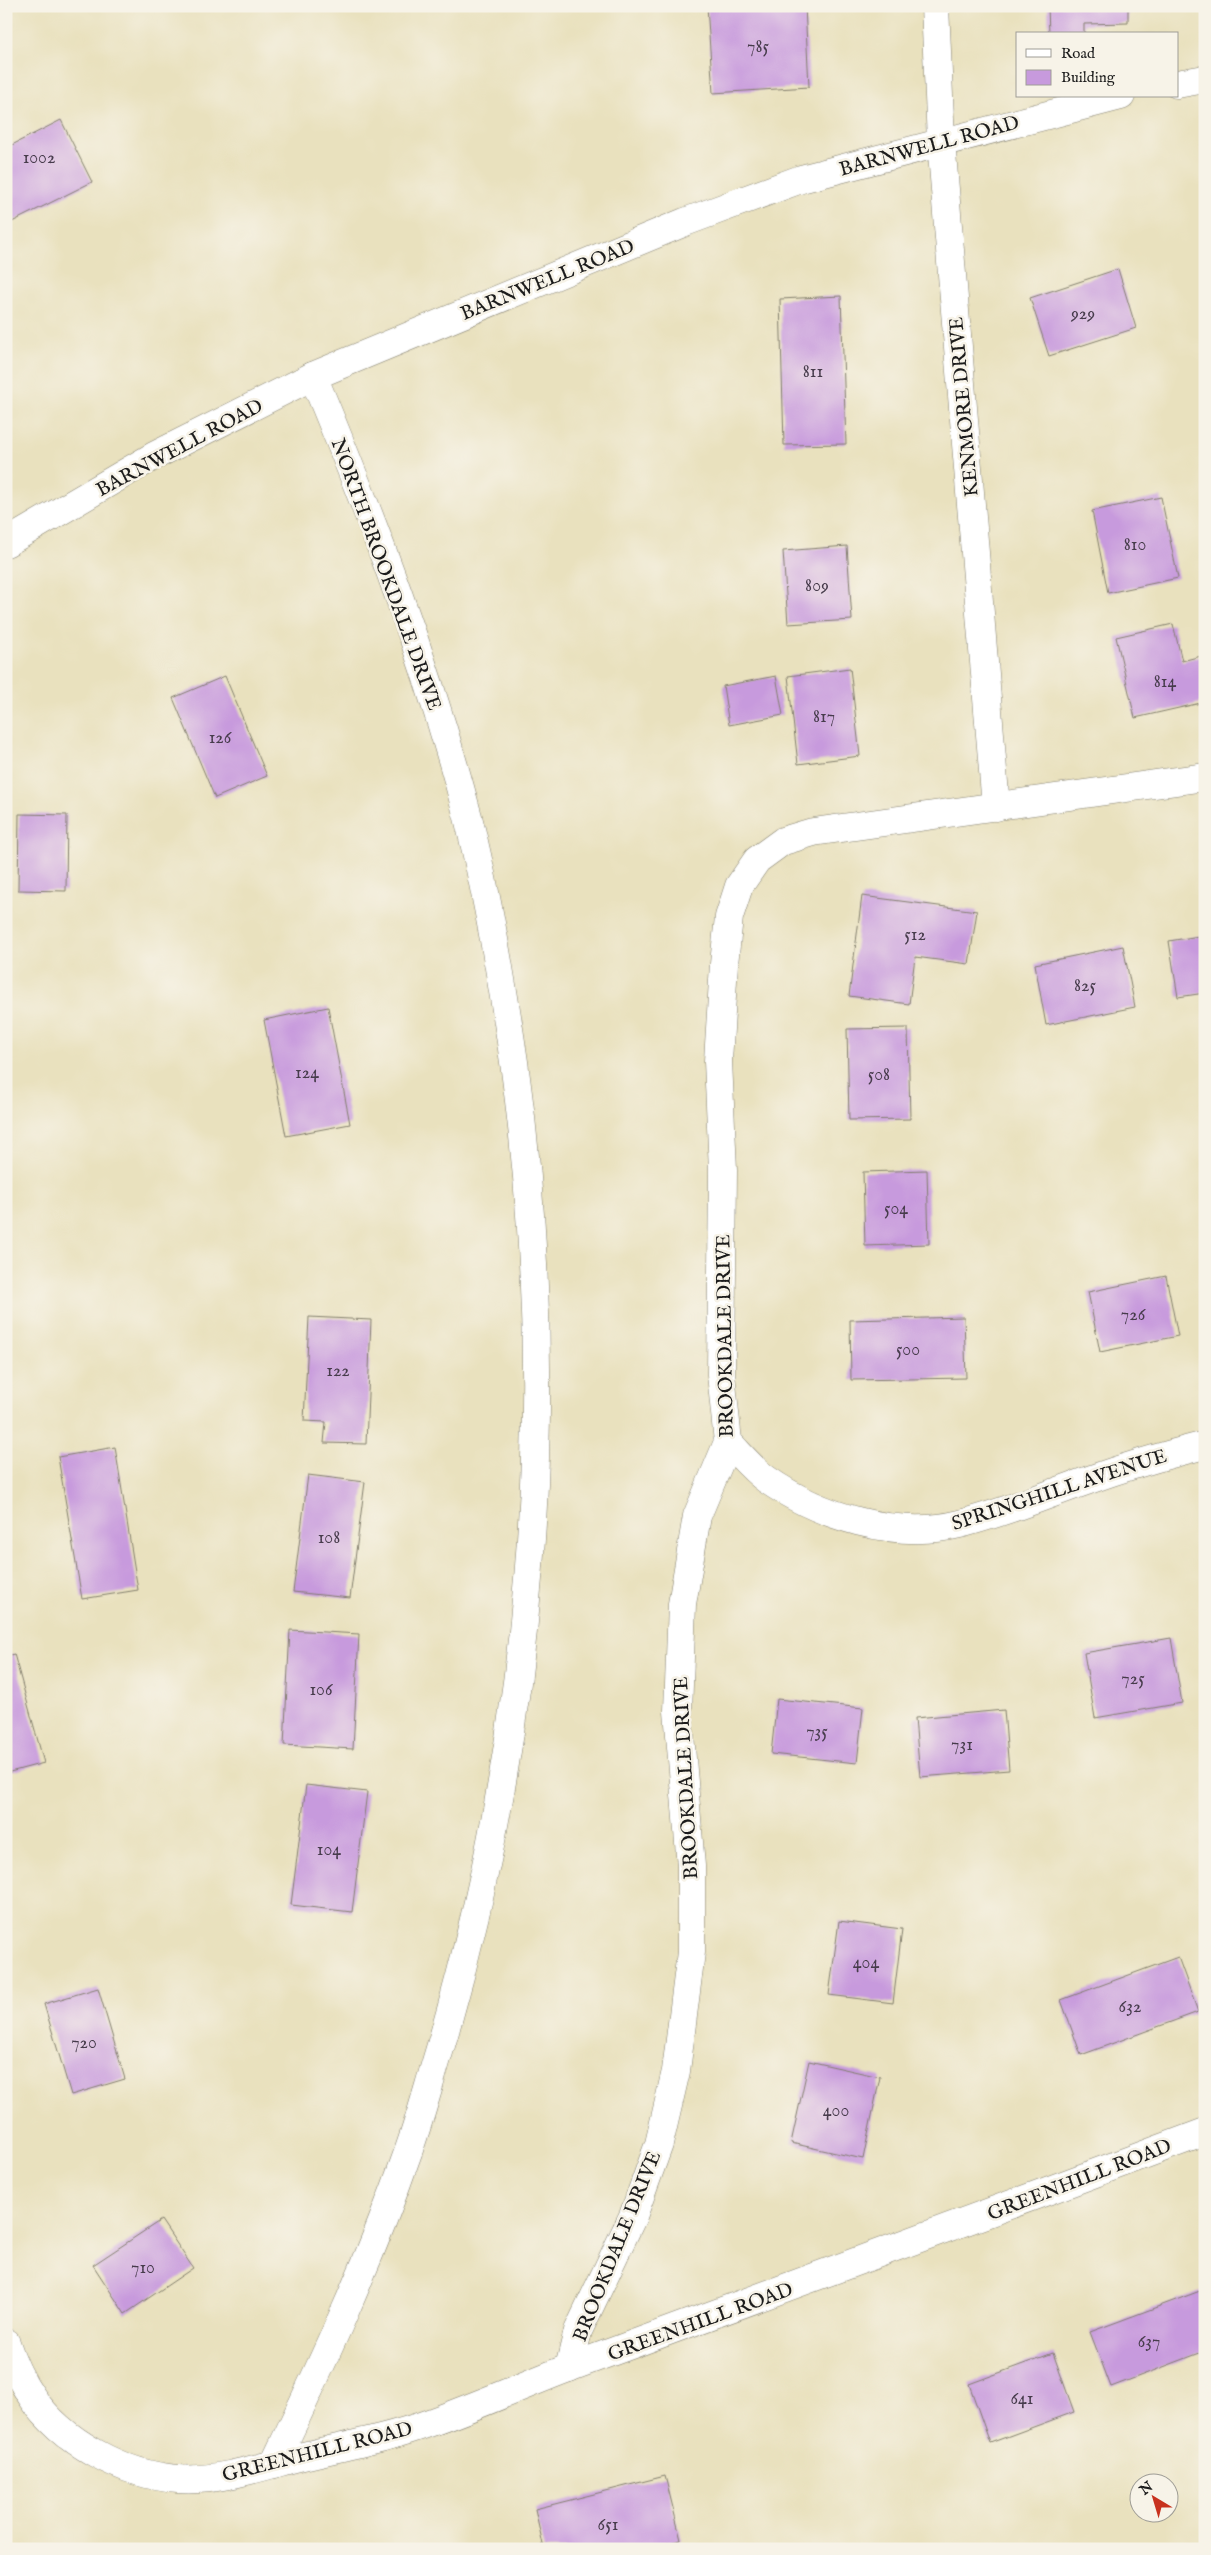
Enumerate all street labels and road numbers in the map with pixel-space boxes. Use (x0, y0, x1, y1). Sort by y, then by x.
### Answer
street label: BARNWELL ROAD (837, 110, 1022, 183)
street label: BARNWELL ROAD (457, 234, 638, 327)
street label: KENMORE DRIVE (944, 316, 985, 498)
street label: BARNWELL ROAD (92, 394, 267, 503)
street label: NORTH BROOKDALE DRIVE (325, 435, 447, 714)
street label: BROOKDALE DRIVE (711, 1234, 740, 1438)
street label: SPRINGHILL AVENUE (949, 1444, 1170, 1537)
street label: BROOKDALE DRIVE (669, 1676, 704, 1880)
street label: GREENHILL ROAD (984, 2134, 1175, 2227)
street label: BROOKDALE DRIVE (568, 2147, 667, 2346)
street label: GREENHILL ROAD (605, 2277, 796, 2368)
street label: GREENHILL ROAD (220, 2417, 415, 2488)

